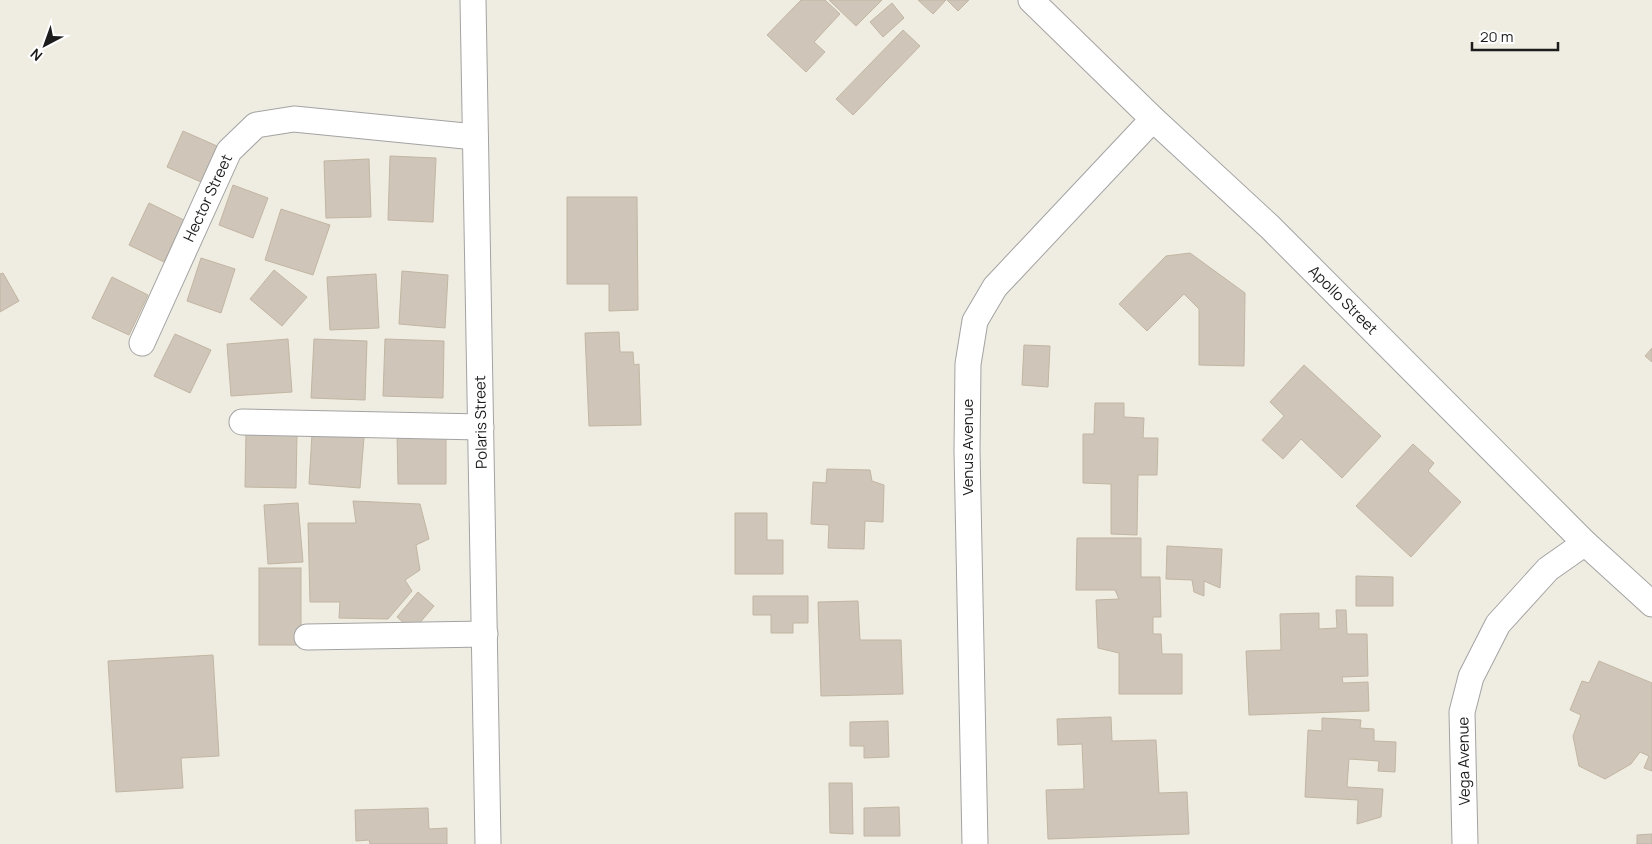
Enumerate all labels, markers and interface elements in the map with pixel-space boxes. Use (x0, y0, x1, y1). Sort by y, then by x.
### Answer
north arrow (20, 20, 70, 70)
scale bar (1472, 20, 1558, 52)
text: 20 m (1480, 26, 1513, 47)
text: N (26, 45, 46, 66)
street label: Hector Street (178, 151, 237, 245)
street label: Apollo Street (1304, 260, 1383, 339)
street label: Polaris Street (469, 375, 492, 469)
street label: Venus Avenue (957, 398, 978, 495)
street label: Vega Avenue (1452, 716, 1475, 805)

